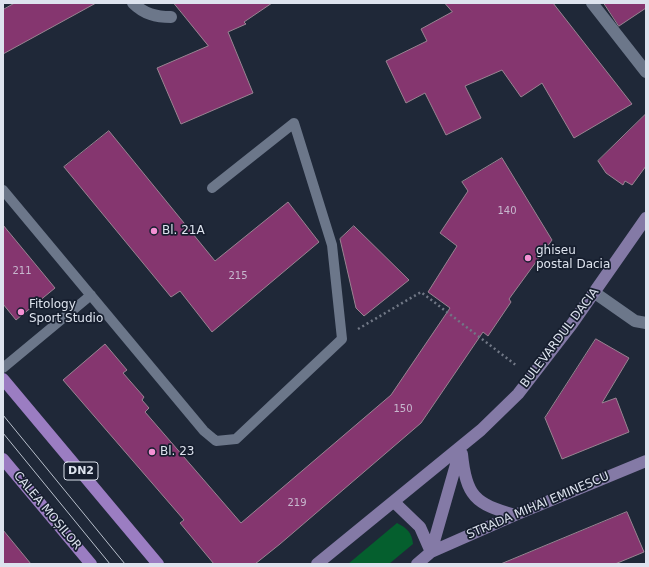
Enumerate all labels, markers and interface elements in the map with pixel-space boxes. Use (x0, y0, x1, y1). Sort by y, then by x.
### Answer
house number: 140 (497, 205, 517, 217)
place label: Bl. 21A (162, 224, 205, 238)
marker: Bl. 21A (149, 226, 159, 236)
place label: ghiseu postal Dacia (536, 244, 610, 272)
marker: ghiseu postal Dacia (523, 253, 533, 263)
house number: 211 (12, 265, 32, 277)
house number: 215 (228, 270, 248, 282)
street label: BULEVARDUL DACIA (518, 285, 602, 391)
place label: Fitology Sport Studio (29, 298, 103, 326)
marker: Fitology Sport Studio (16, 307, 26, 317)
house number: 150 (393, 403, 413, 415)
place label: Bl. 23 (160, 445, 194, 459)
marker: Bl. 23 (147, 447, 157, 457)
road number: DN2 (64, 462, 98, 480)
street label: CALEA MOȘILOR (10, 469, 84, 553)
street label: STRADA MIHAI EMINESCU (465, 469, 611, 543)
house number: 219 (287, 497, 307, 509)

